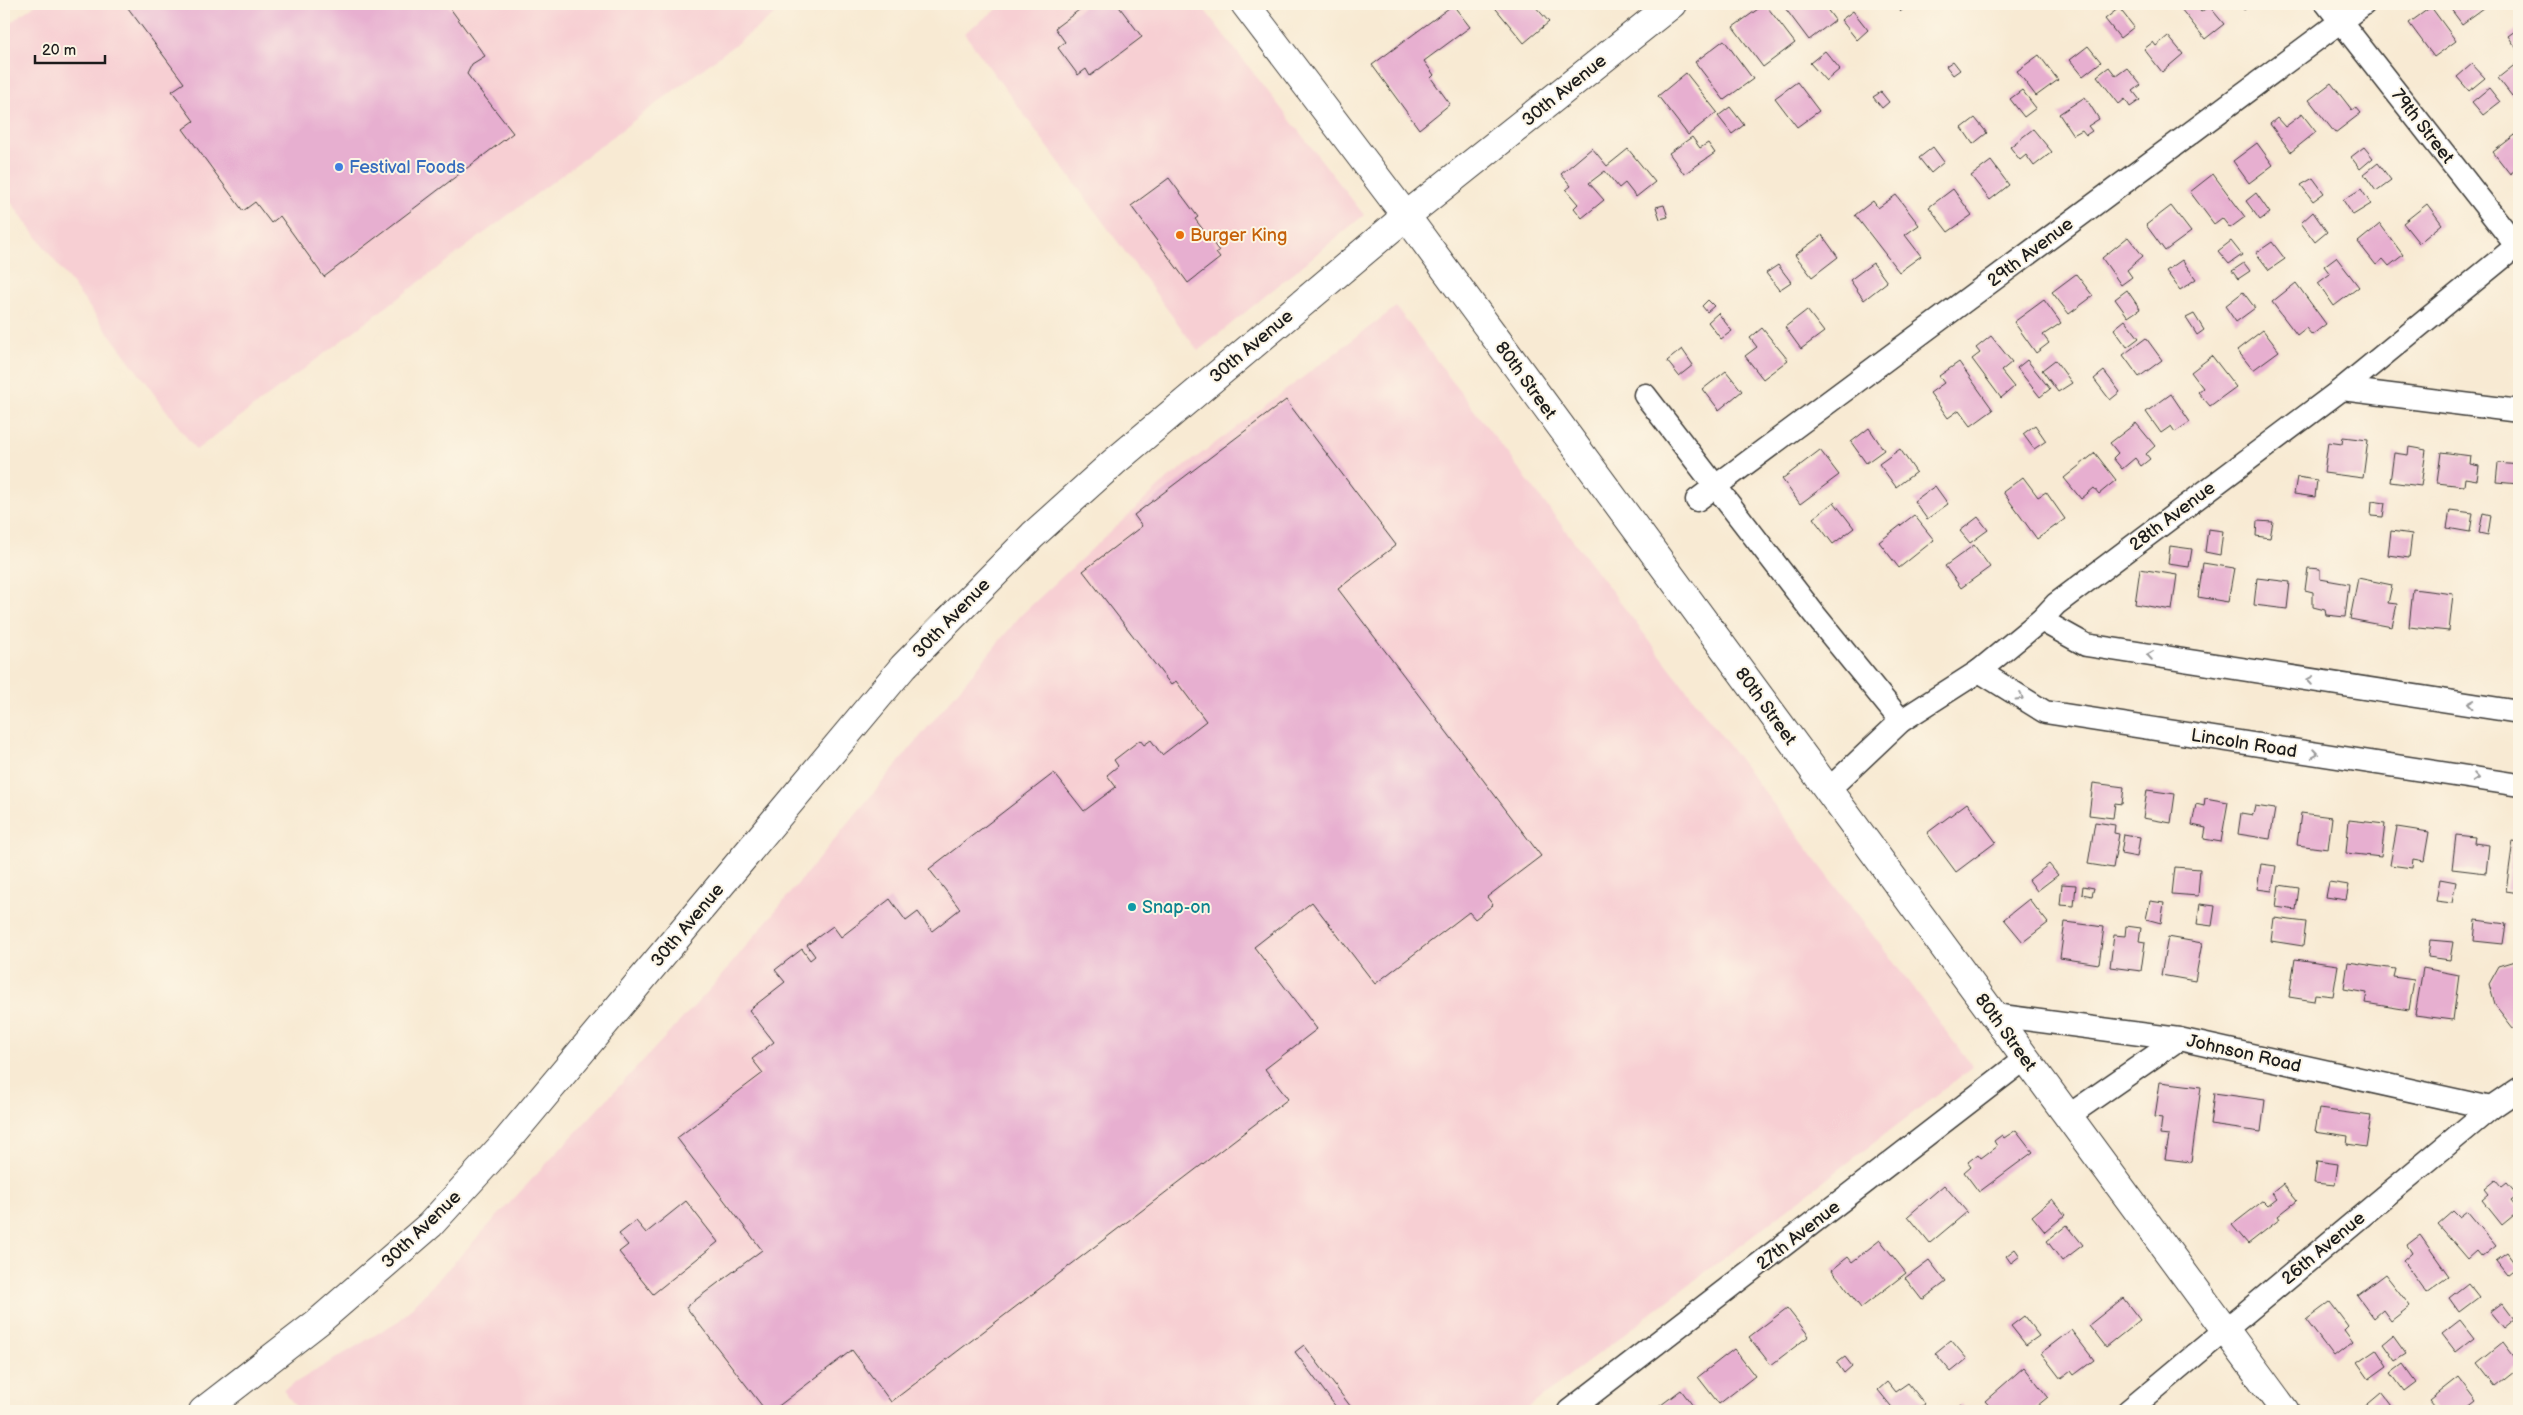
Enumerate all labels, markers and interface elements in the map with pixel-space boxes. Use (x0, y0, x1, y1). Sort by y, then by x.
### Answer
scale bar (35, 32, 105, 64)
text: 20 m (42, 41, 76, 60)
street label: 30th Avenue (1518, 50, 1611, 131)
street label: 79th Street (2387, 85, 2458, 168)
place label: Festival Foods (349, 157, 465, 178)
marker: Festival Foods (333, 161, 345, 173)
street label: 29th Avenue (1983, 213, 2078, 291)
place label: Burger King (1190, 225, 1287, 246)
marker: Burger King (1174, 229, 1186, 241)
street label: 30th Avenue (1205, 305, 1298, 387)
street label: 80th Street (1491, 338, 1561, 423)
street label: 28th Avenue (2125, 477, 2220, 555)
street label: 30th Avenue (908, 574, 995, 662)
one-way arrow (2146, 650, 2154, 660)
street label: 80th Street (1731, 664, 1801, 749)
one-way arrow (2306, 675, 2315, 685)
one-way arrow (2015, 690, 2024, 700)
one-way arrow (2467, 700, 2475, 710)
street label: Lincoln Road (2189, 725, 2298, 762)
one-way arrow (2311, 748, 2320, 758)
one-way arrow (2471, 773, 2480, 783)
street label: 30th Avenue (646, 879, 729, 971)
place label: Snap-on (1142, 897, 1211, 918)
marker: Snap-on (1126, 901, 1138, 913)
street label: 80th Street (1971, 990, 2041, 1075)
street label: Johnson Road (2185, 1030, 2303, 1077)
street label: 30th Avenue (377, 1186, 466, 1272)
street label: 27th Avenue (1752, 1196, 1845, 1275)
street label: 26th Avenue (2277, 1207, 2370, 1289)

